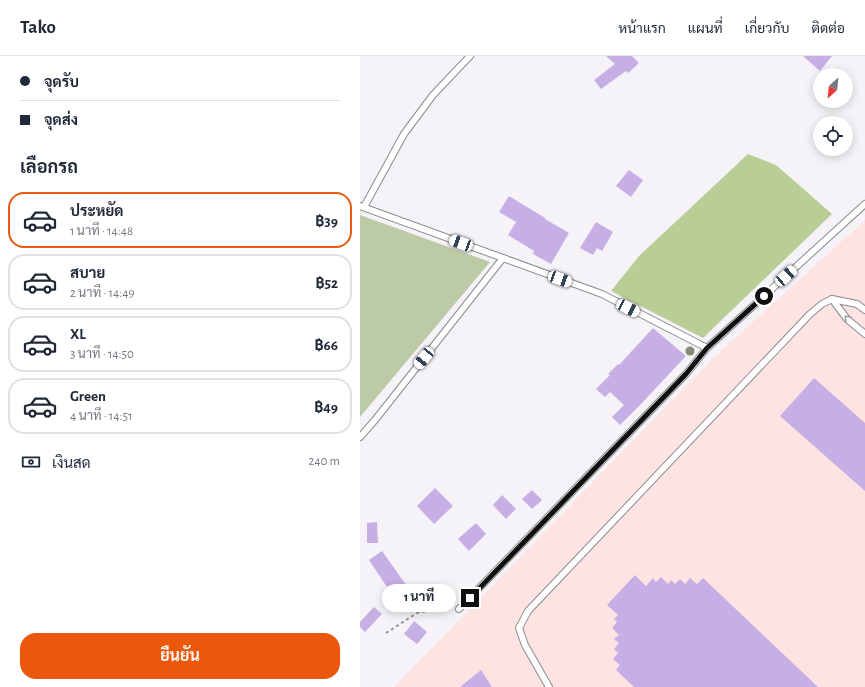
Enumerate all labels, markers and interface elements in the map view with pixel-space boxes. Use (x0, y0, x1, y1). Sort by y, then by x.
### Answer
text: Tako (20, 18, 56, 37)
text: หน้าแรก (618, 22, 666, 36)
text: แผนที่ (688, 22, 723, 36)
text: เกี่ยวกับ (745, 22, 789, 36)
text: ติดต่อ (811, 22, 845, 36)
north arrow (813, 68, 853, 108)
map controls (813, 68, 853, 156)
text: จุดรับ (44, 75, 79, 90)
text: จุดส่ง (44, 113, 78, 128)
button: locate (813, 116, 853, 156)
text: เลือกรถ (20, 159, 78, 177)
icon: car (22, 202, 58, 238)
text: ประหยัด (70, 204, 123, 219)
text: ฿39 (315, 214, 338, 229)
text: 1 นาที · 14:48 (70, 225, 133, 238)
car (448, 233, 474, 253)
icon: car (22, 264, 58, 300)
car (773, 264, 799, 288)
text: สบาย (70, 266, 105, 281)
car (547, 269, 573, 289)
text: ฿52 (315, 276, 338, 291)
text: 2 นาที · 14:49 (70, 287, 135, 300)
route start (755, 287, 773, 305)
car (615, 297, 641, 319)
one-way arrow (845, 315, 852, 323)
icon: car (22, 326, 58, 362)
text: XL (70, 327, 86, 342)
text: ฿66 (314, 338, 338, 353)
car (412, 345, 436, 371)
text: 3 นาที · 14:50 (70, 348, 134, 361)
icon: car (22, 388, 58, 424)
text: Green (70, 389, 106, 404)
text: ฿49 (314, 400, 338, 415)
text: 4 นาที · 14:51 (70, 410, 132, 423)
icon: cash (20, 451, 42, 473)
text: 240 m (308, 455, 340, 468)
text: เงินสด (52, 456, 91, 471)
callout: 1 นาที (382, 584, 456, 612)
route end (461, 589, 479, 607)
text: 1 นาที (404, 591, 434, 604)
button: ยืนยัน (20, 633, 340, 679)

